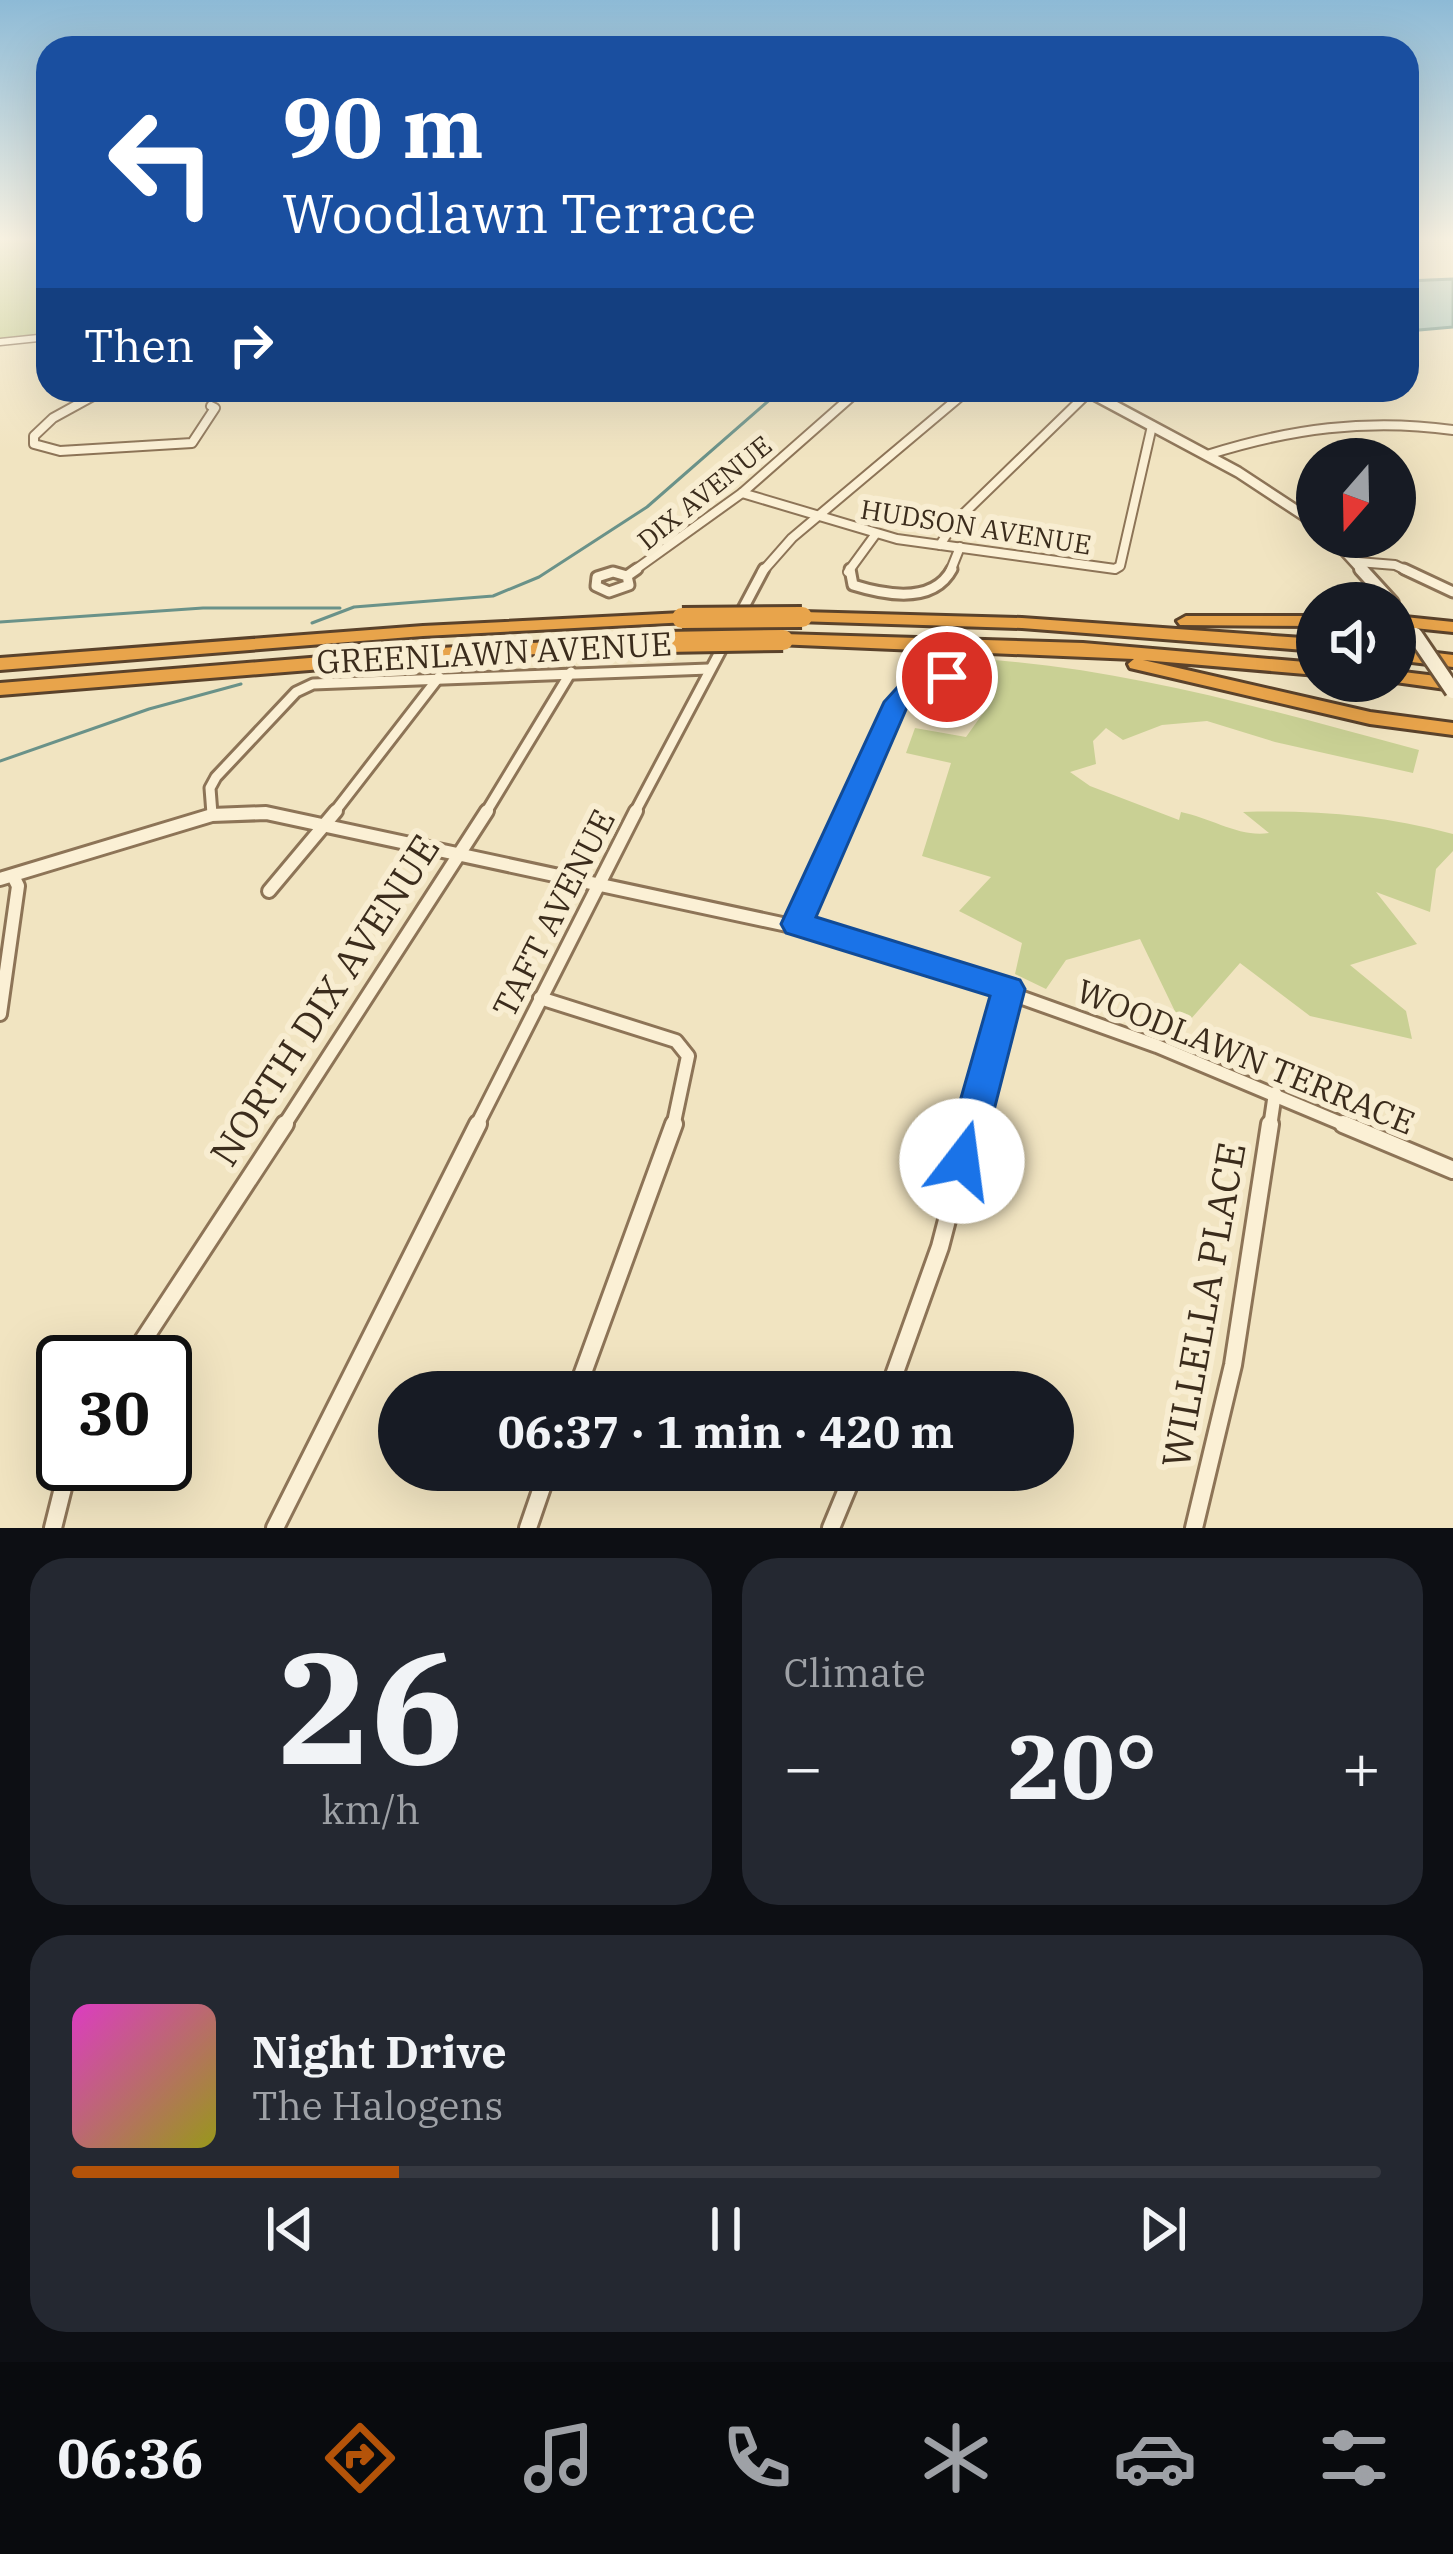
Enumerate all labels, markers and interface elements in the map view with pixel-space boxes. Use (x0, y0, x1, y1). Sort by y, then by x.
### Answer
text: 90 m (282, 72, 484, 181)
icon: left (84, 84, 240, 240)
text: Woodlawn Terrace (282, 178, 756, 248)
icon: right (218, 312, 284, 378)
text: Then (84, 316, 194, 374)
street label: DIX AVENUE (630, 427, 778, 557)
north arrow (1296, 438, 1416, 558)
map controls (1296, 438, 1416, 702)
street label: HUDSON AVENUE (858, 490, 1094, 562)
button: sound (1296, 582, 1416, 702)
street label: GREENLAWN AVENUE (315, 621, 673, 683)
pin (896, 626, 998, 728)
icon: arrive (914, 644, 980, 710)
street label: TAFT AVENUE (482, 802, 624, 1024)
street label: NORTH DIX AVENUE (198, 825, 450, 1175)
street label: WOODLAWN TERRACE (1071, 969, 1421, 1143)
position arrow (899, 1098, 1025, 1224)
street label: WILLELLA PLACE (1149, 1139, 1257, 1471)
speed limit sign: 30 (36, 1335, 192, 1491)
text: 06:37 · 1 min · 420 m (498, 1402, 954, 1460)
text: 26 (277, 1604, 464, 1807)
text: Climate (784, 1647, 926, 1698)
text: 20° (1007, 1707, 1157, 1824)
text: − (784, 1723, 823, 1809)
text: + (1341, 1723, 1381, 1809)
text: km/h (321, 1784, 420, 1835)
text: Night Drive (252, 2022, 507, 2080)
text: The Halogens (252, 2080, 503, 2131)
icon: previous (257, 2196, 323, 2262)
icon: pause (693, 2196, 759, 2262)
icon: next (1130, 2196, 1196, 2262)
icon: directions (318, 2416, 402, 2500)
icon: music (517, 2416, 601, 2500)
icon: phone (715, 2416, 799, 2500)
icon: climate (914, 2416, 998, 2500)
icon: car (1113, 2416, 1197, 2500)
icon: filters (1312, 2416, 1396, 2500)
text: 06:36 (57, 2423, 203, 2493)

